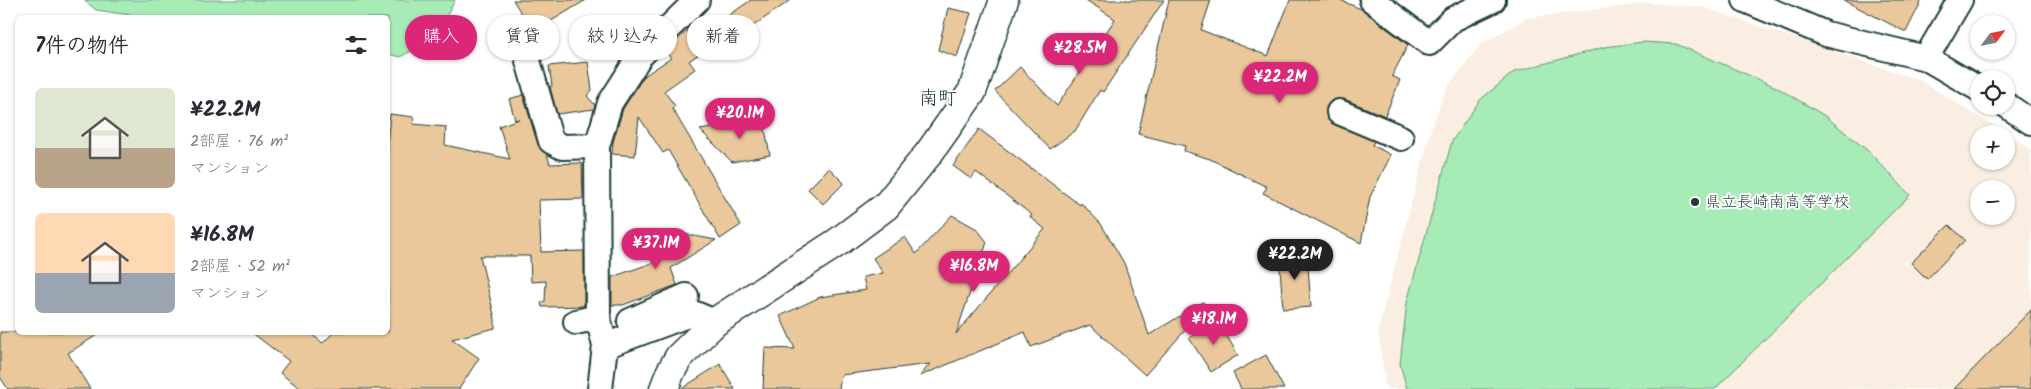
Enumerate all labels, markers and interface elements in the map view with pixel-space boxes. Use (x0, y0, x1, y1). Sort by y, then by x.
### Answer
chip: 購入 (405, 15, 477, 60)
chip: 賃貸 (487, 15, 559, 60)
chip: 絞り込み (569, 15, 677, 60)
chip: 新着 (687, 15, 759, 60)
north arrow (1970, 15, 2015, 60)
map controls (1970, 15, 2015, 225)
text: 7件の物件 (35, 30, 129, 63)
icon: filters (342, 31, 370, 59)
pin: ¥28.5M (1039, 32, 1121, 75)
text: ¥28.5M (1054, 36, 1106, 61)
pin: ¥22.2M (1239, 62, 1321, 104)
text: ¥22.2M (1253, 65, 1307, 90)
button: locate (1970, 70, 2015, 115)
district label: 南町 (919, 84, 957, 114)
text: ¥22.2M (190, 94, 261, 127)
pin: ¥20.1M (699, 98, 781, 140)
text: ¥20.1M (716, 101, 764, 126)
icon: home (75, 108, 135, 168)
button: + (1970, 125, 2015, 170)
text: 2部屋 · 76 m² (190, 129, 288, 154)
text: マンション (190, 156, 269, 181)
button: − (1970, 180, 2015, 225)
place label: 県立長崎南高等学校 (1705, 190, 1849, 215)
marker: 県立長崎南高等学校 (1689, 196, 1701, 208)
text: ¥16.8M (190, 219, 254, 252)
pin: ¥37.1M (615, 228, 697, 270)
text: ¥37.1M (633, 231, 679, 256)
icon: home (75, 233, 135, 293)
pin: ¥22.2M (1254, 238, 1336, 281)
text: ¥22.2M (1268, 242, 1322, 267)
pin: ¥16.8M (933, 250, 1015, 293)
text: 2部屋 · 52 m² (190, 254, 290, 279)
text: ¥16.8M (950, 254, 998, 279)
text: マンション (190, 281, 269, 306)
pin: ¥18.1M (1173, 304, 1255, 346)
text: ¥18.1M (1192, 307, 1236, 332)

